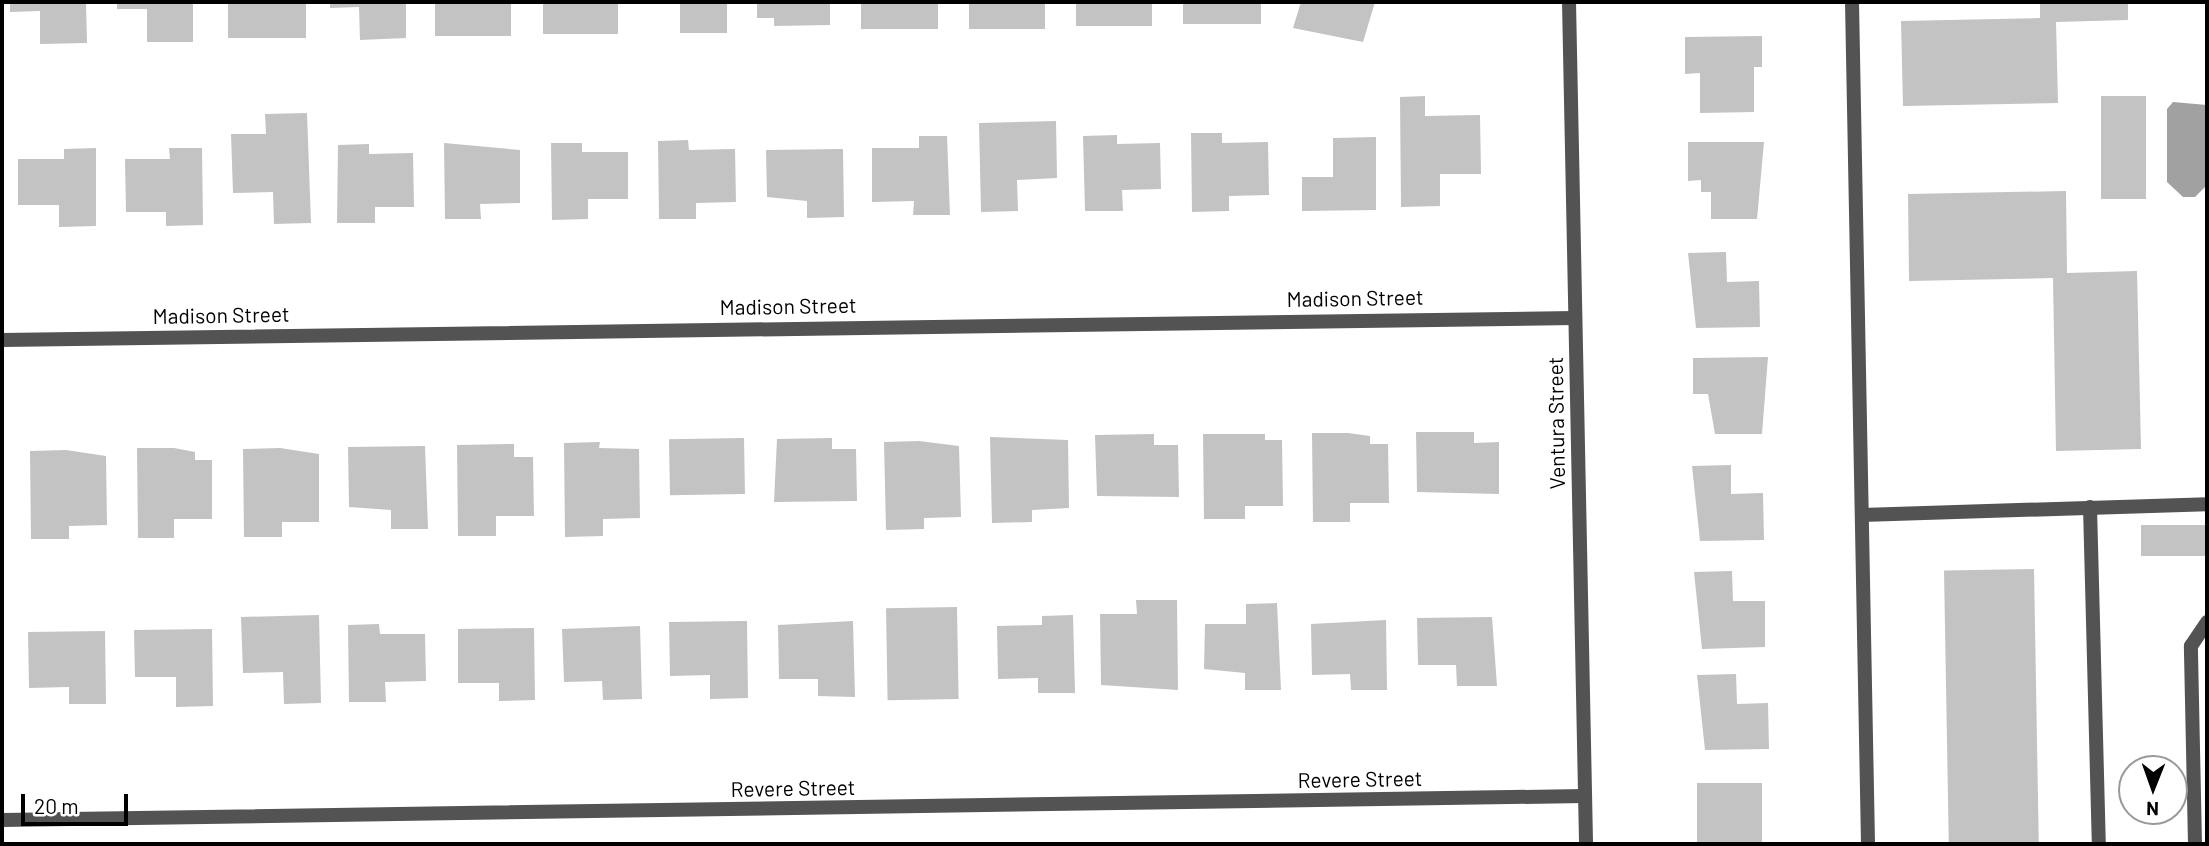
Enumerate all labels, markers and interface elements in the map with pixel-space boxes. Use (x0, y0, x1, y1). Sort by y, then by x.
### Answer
street label: Madison Street (1286, 284, 1424, 312)
street label: Madison Street (719, 292, 857, 320)
street label: Madison Street (152, 301, 290, 329)
street label: Ventura Street (1542, 356, 1570, 490)
north arrow (2118, 755, 2188, 825)
street label: Revere Street (1297, 765, 1423, 793)
street label: Revere Street (730, 774, 856, 802)
scale bar (24, 780, 131, 824)
text: 20 m (34, 793, 79, 818)
text: N (2146, 798, 2159, 821)

